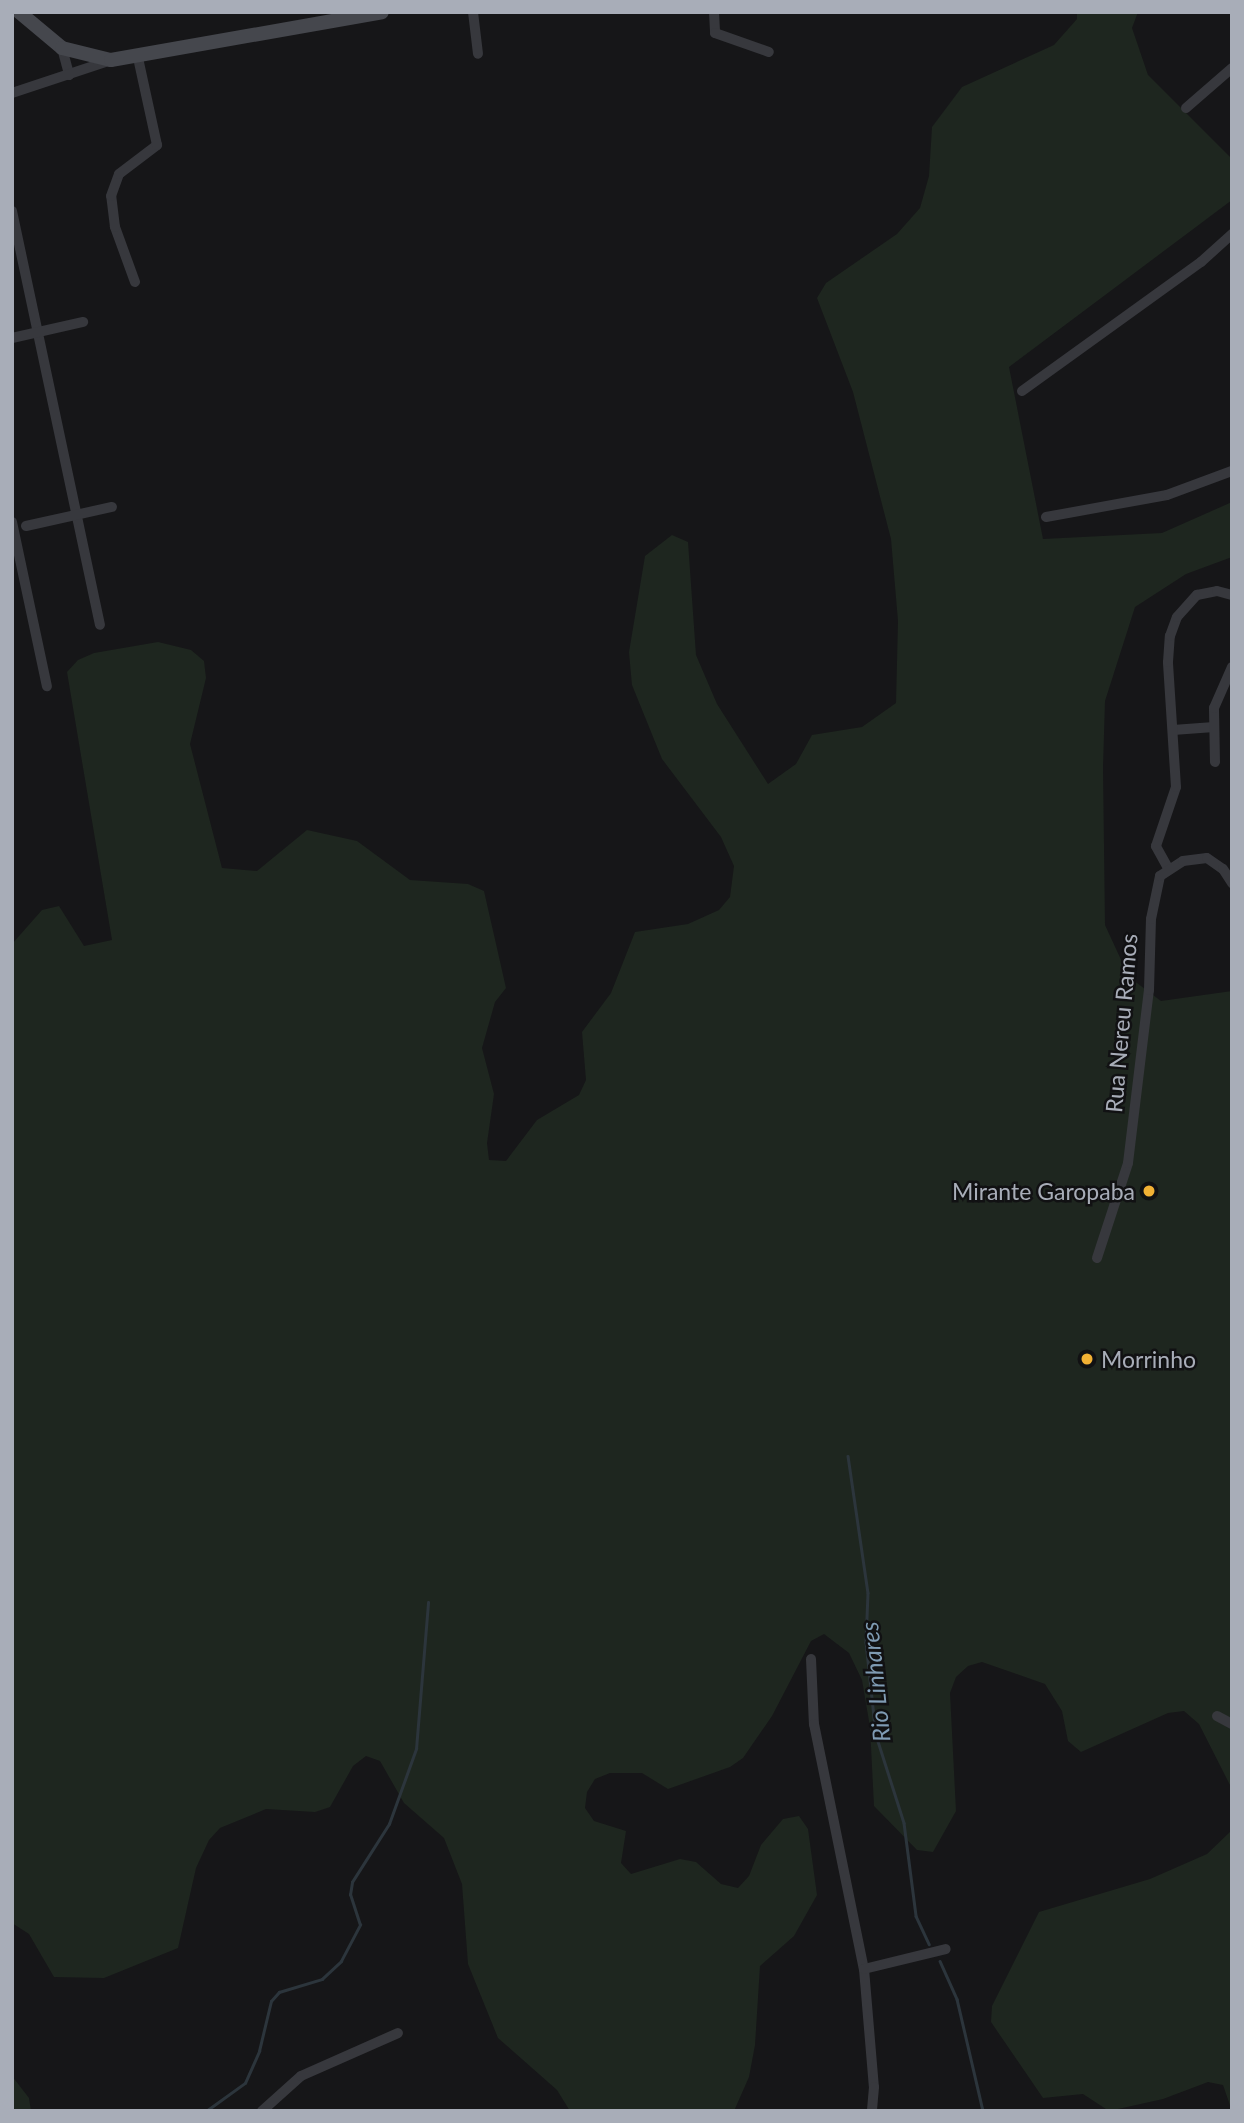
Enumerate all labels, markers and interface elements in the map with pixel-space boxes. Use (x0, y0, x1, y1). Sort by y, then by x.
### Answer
street label: Rua Nereu Ramos (1099, 932, 1143, 1114)
place label: Mirante Garopaba (952, 1177, 1135, 1205)
marker: Mirante Garopaba (1141, 1183, 1157, 1199)
place label: Morrinho (1101, 1345, 1196, 1373)
marker: Morrinho (1079, 1351, 1095, 1367)
water label: Rio Linhares (854, 1620, 896, 1744)

